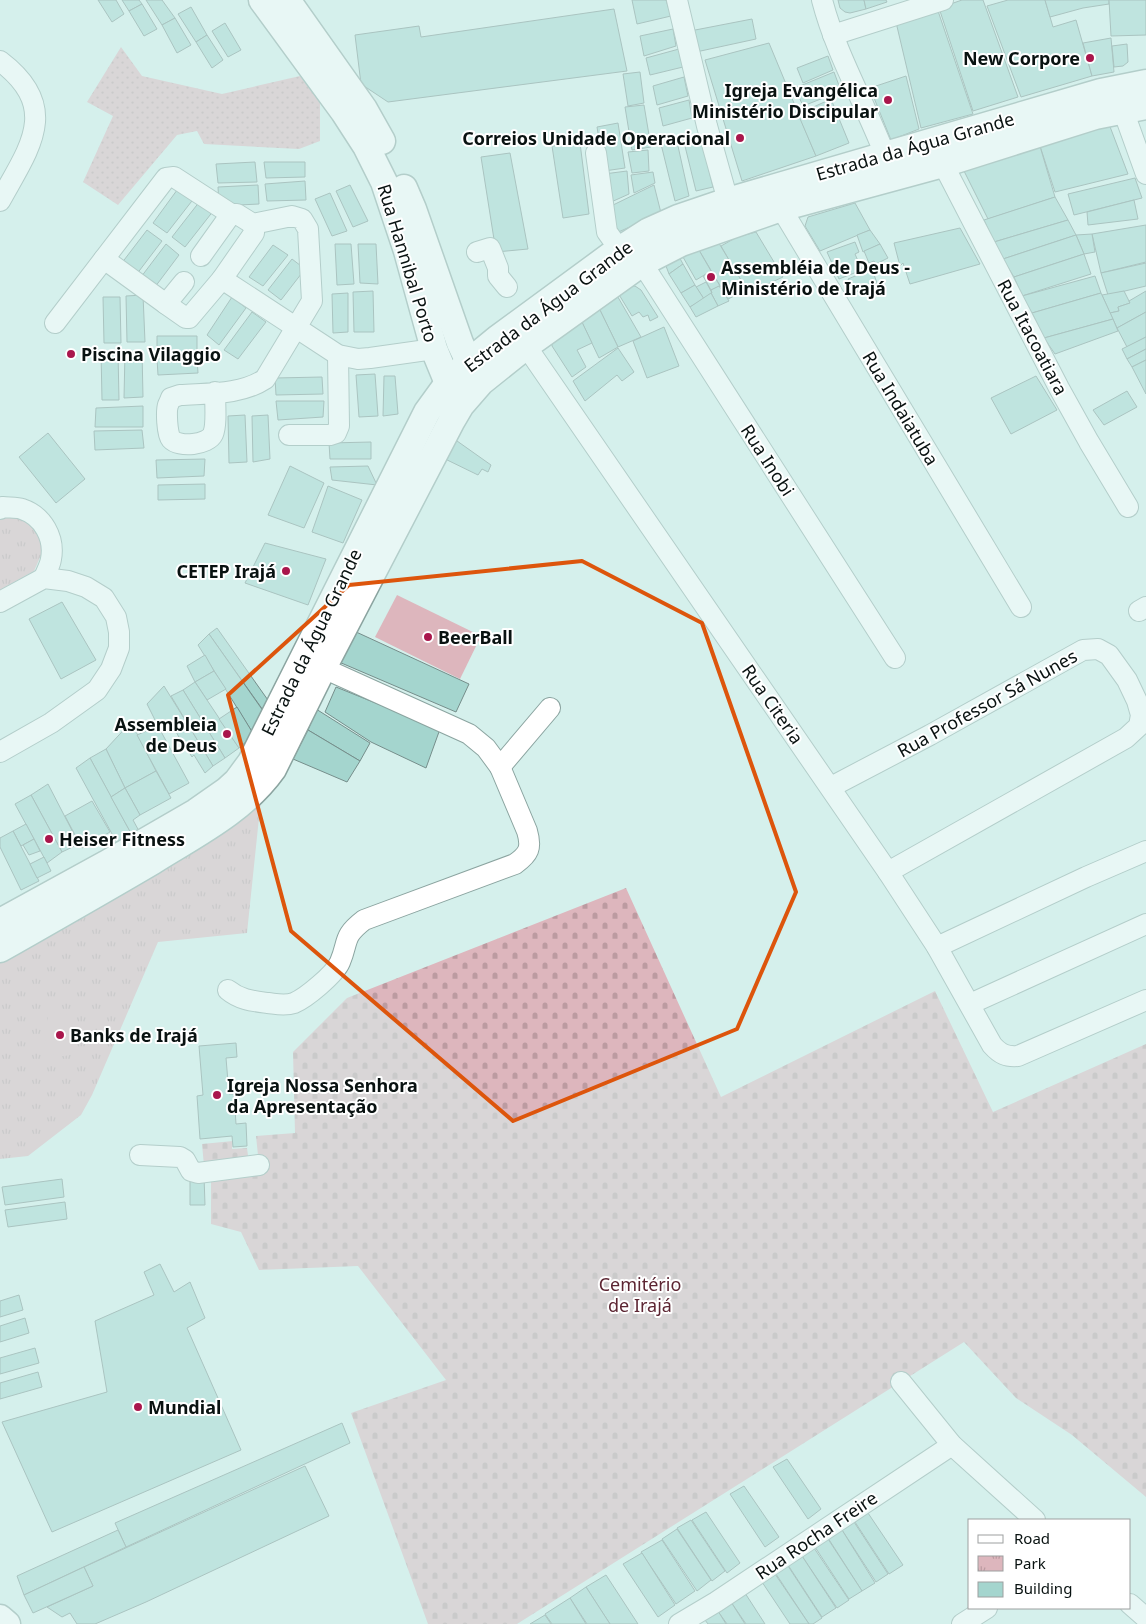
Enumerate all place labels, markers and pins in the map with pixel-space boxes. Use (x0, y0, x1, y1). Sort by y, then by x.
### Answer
place label: New Corpore (963, 46, 1080, 70)
marker: New Corpore (1084, 52, 1096, 64)
place label: Igreja Evangélica Ministério Discipular (692, 78, 878, 123)
marker: Igreja Evangélica Ministério Discipular (882, 94, 894, 106)
place label: Correios Unidade Operacional (462, 126, 730, 150)
marker: Correios Unidade Operacional (734, 132, 746, 144)
place label: Assembléia de Deus - Ministério de Irajá (721, 255, 910, 300)
marker: Assembléia de Deus - Ministério de Irajá (705, 271, 717, 283)
place label: Piscina Vilaggio (81, 342, 221, 366)
marker: Piscina Vilaggio (65, 348, 77, 360)
place label: CETEP Irajá (176, 559, 276, 583)
marker: CETEP Irajá (280, 565, 292, 577)
place label: BeerBall (438, 625, 513, 649)
marker: BeerBall (422, 631, 434, 643)
place label: Assembleia de Deus (115, 712, 217, 757)
marker: Assembleia de Deus (221, 728, 233, 740)
place label: Heiser Fitness (59, 827, 185, 851)
marker: Heiser Fitness (43, 833, 55, 845)
place label: Banks de Irajá (70, 1023, 198, 1047)
marker: Banks de Irajá (54, 1029, 66, 1041)
place label: Igreja Nossa Senhora da Apresentação (227, 1073, 418, 1118)
marker: Igreja Nossa Senhora da Apresentação (211, 1089, 223, 1101)
place label: Mundial (148, 1395, 221, 1419)
marker: Mundial (132, 1401, 144, 1413)

